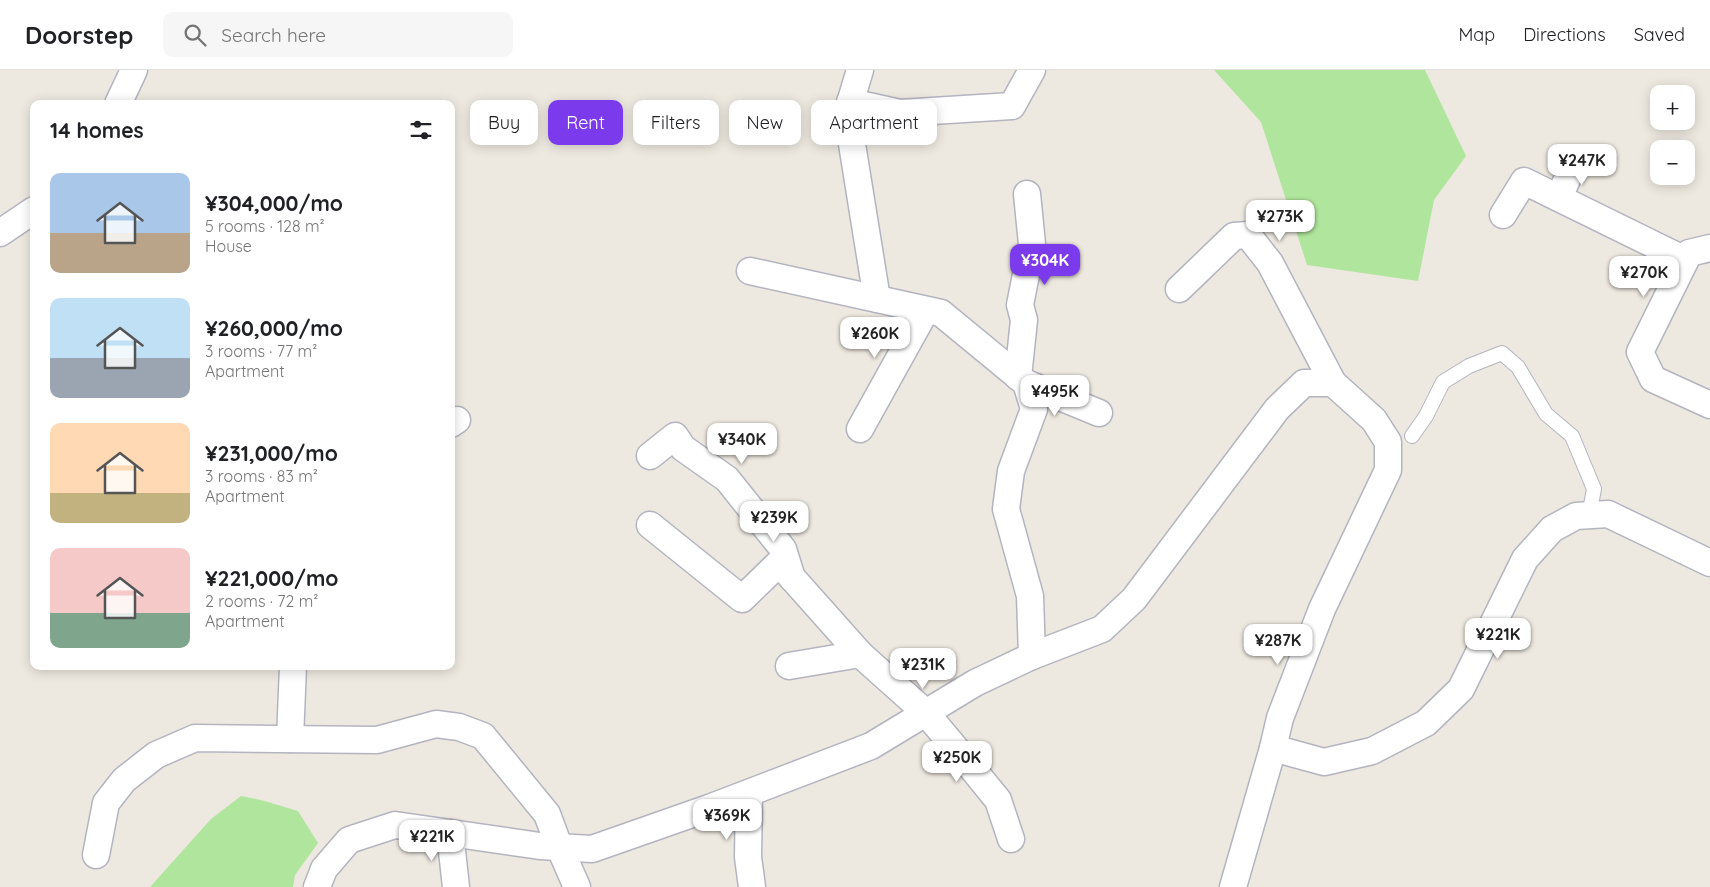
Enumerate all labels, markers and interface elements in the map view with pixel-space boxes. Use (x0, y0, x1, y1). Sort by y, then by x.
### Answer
search box (163, 12, 513, 57)
text: Doorstep (25, 20, 133, 50)
icon: search (181, 21, 209, 49)
text: Search here (221, 23, 326, 47)
text: Map (1458, 23, 1495, 46)
text: Directions (1523, 23, 1606, 46)
text: Saved (1634, 23, 1685, 46)
map controls (1650, 85, 1695, 185)
button: + (1650, 85, 1695, 130)
chip: Buy (470, 100, 538, 145)
chip: Rent (548, 100, 623, 145)
chip: Filters (633, 100, 719, 145)
chip: New (729, 100, 801, 145)
chip: Apartment (811, 100, 937, 145)
icon: filters (407, 116, 435, 144)
text: 14 homes (50, 117, 144, 143)
button: − (1650, 140, 1695, 185)
pin: ¥247K (1547, 144, 1617, 186)
text: ¥247K (1559, 150, 1605, 170)
text: ¥304,000/mo (205, 190, 343, 216)
icon: home (90, 193, 150, 253)
pin: ¥273K (1245, 200, 1315, 242)
text: ¥273K (1257, 206, 1303, 226)
text: 5 rooms · 128 m² (205, 216, 325, 236)
text: House (205, 236, 252, 256)
pin: ¥304K (1010, 244, 1080, 286)
text: ¥304K (1021, 250, 1069, 270)
pin: ¥270K (1609, 256, 1679, 298)
text: ¥270K (1620, 262, 1668, 282)
text: ¥260,000/mo (205, 315, 343, 341)
pin: ¥260K (840, 316, 910, 359)
icon: home (90, 318, 150, 378)
text: ¥260K (851, 323, 899, 343)
text: 3 rooms · 77 m² (205, 341, 317, 361)
text: Apartment (205, 361, 285, 381)
pin: ¥495K (1020, 374, 1090, 417)
text: ¥495K (1031, 381, 1079, 401)
pin: ¥340K (707, 422, 777, 465)
text: ¥340K (718, 429, 766, 449)
text: ¥231,000/mo (205, 440, 338, 466)
icon: home (90, 443, 150, 503)
text: 3 rooms · 83 m² (205, 466, 318, 486)
text: Apartment (205, 486, 285, 506)
pin: ¥239K (739, 500, 809, 543)
text: ¥239K (751, 507, 797, 527)
text: ¥221,000/mo (205, 565, 338, 591)
icon: home (90, 568, 150, 628)
text: 2 rooms · 72 m² (205, 591, 318, 611)
text: Apartment (205, 611, 285, 631)
pin: ¥221K (1463, 618, 1533, 660)
pin: ¥287K (1243, 624, 1313, 666)
text: ¥221K (1476, 624, 1520, 644)
text: ¥287K (1255, 630, 1301, 650)
pin: ¥231K (888, 648, 958, 690)
text: ¥231K (901, 654, 945, 674)
pin: ¥250K (922, 740, 992, 783)
text: ¥250K (933, 747, 981, 767)
pin: ¥369K (692, 798, 762, 841)
text: ¥369K (704, 805, 750, 825)
pin: ¥221K (397, 820, 467, 862)
text: ¥221K (410, 826, 454, 846)

